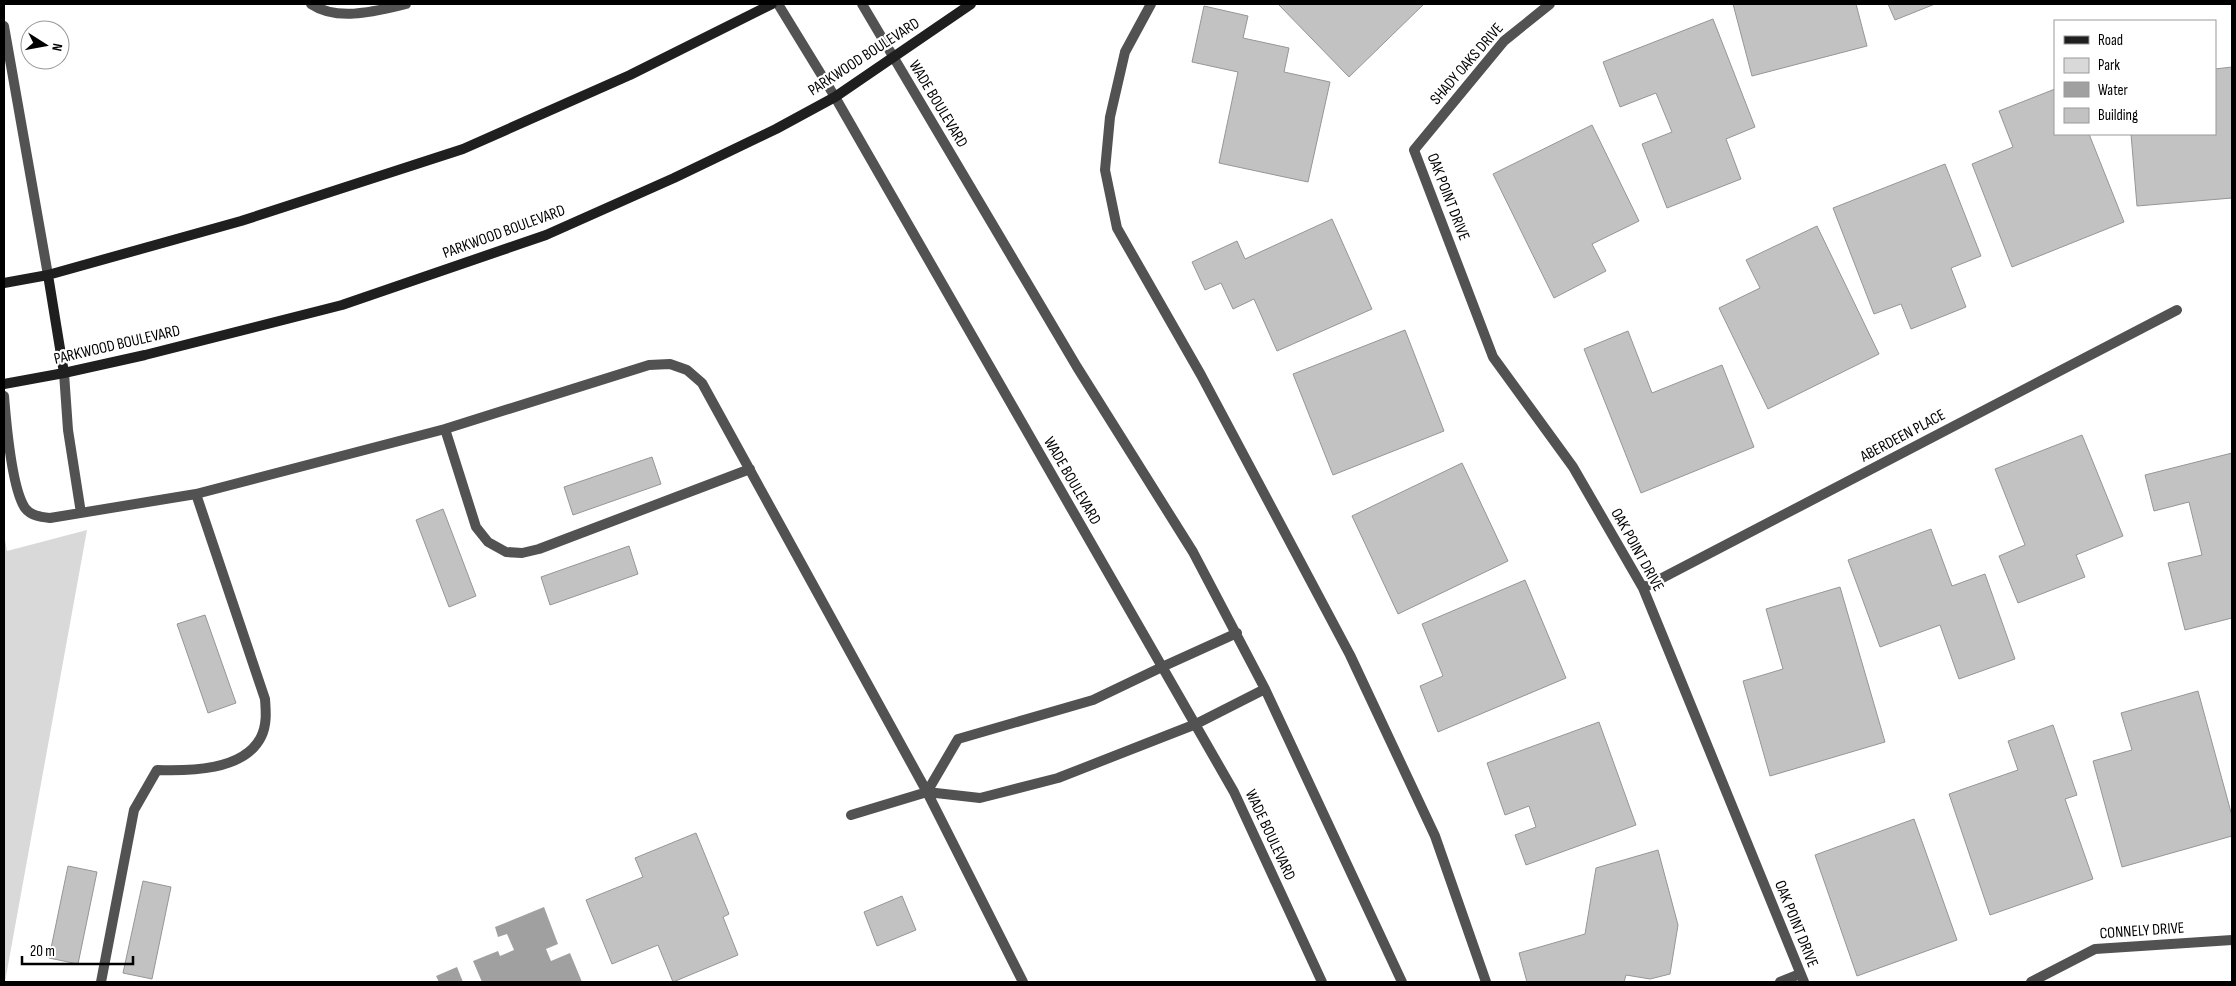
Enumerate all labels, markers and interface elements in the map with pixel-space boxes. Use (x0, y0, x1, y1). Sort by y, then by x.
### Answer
street label: PARKWOOD BOULEVARD (805, 14, 923, 100)
street label: SHADY OAKS DRIVE (1426, 19, 1508, 109)
north arrow (20, 20, 70, 70)
legend (2054, 20, 2216, 135)
text: Road (2098, 31, 2123, 50)
text: N (48, 42, 66, 53)
text: Park (2098, 56, 2120, 75)
street label: WADE BOULEVARD (905, 57, 971, 151)
text: Water (2098, 81, 2129, 100)
text: Building (2098, 106, 2138, 125)
street label: OAK POINT DRIVE (1423, 151, 1473, 243)
street label: PARKWOOD BOULEVARD (440, 201, 568, 263)
street label: PARKWOOD BOULEVARD (52, 321, 182, 369)
street label: ABERDEEN PLACE (1856, 406, 1949, 467)
street label: WADE BOULEVARD (1039, 434, 1105, 528)
street label: OAK POINT DRIVE (1606, 505, 1668, 595)
street label: WADE BOULEVARD (1241, 786, 1299, 884)
street label: OAK POINT DRIVE (1770, 878, 1822, 970)
street label: CONNELY DRIVE (2099, 919, 2185, 943)
scale bar (22, 934, 134, 966)
text: 20 m (30, 942, 55, 961)

